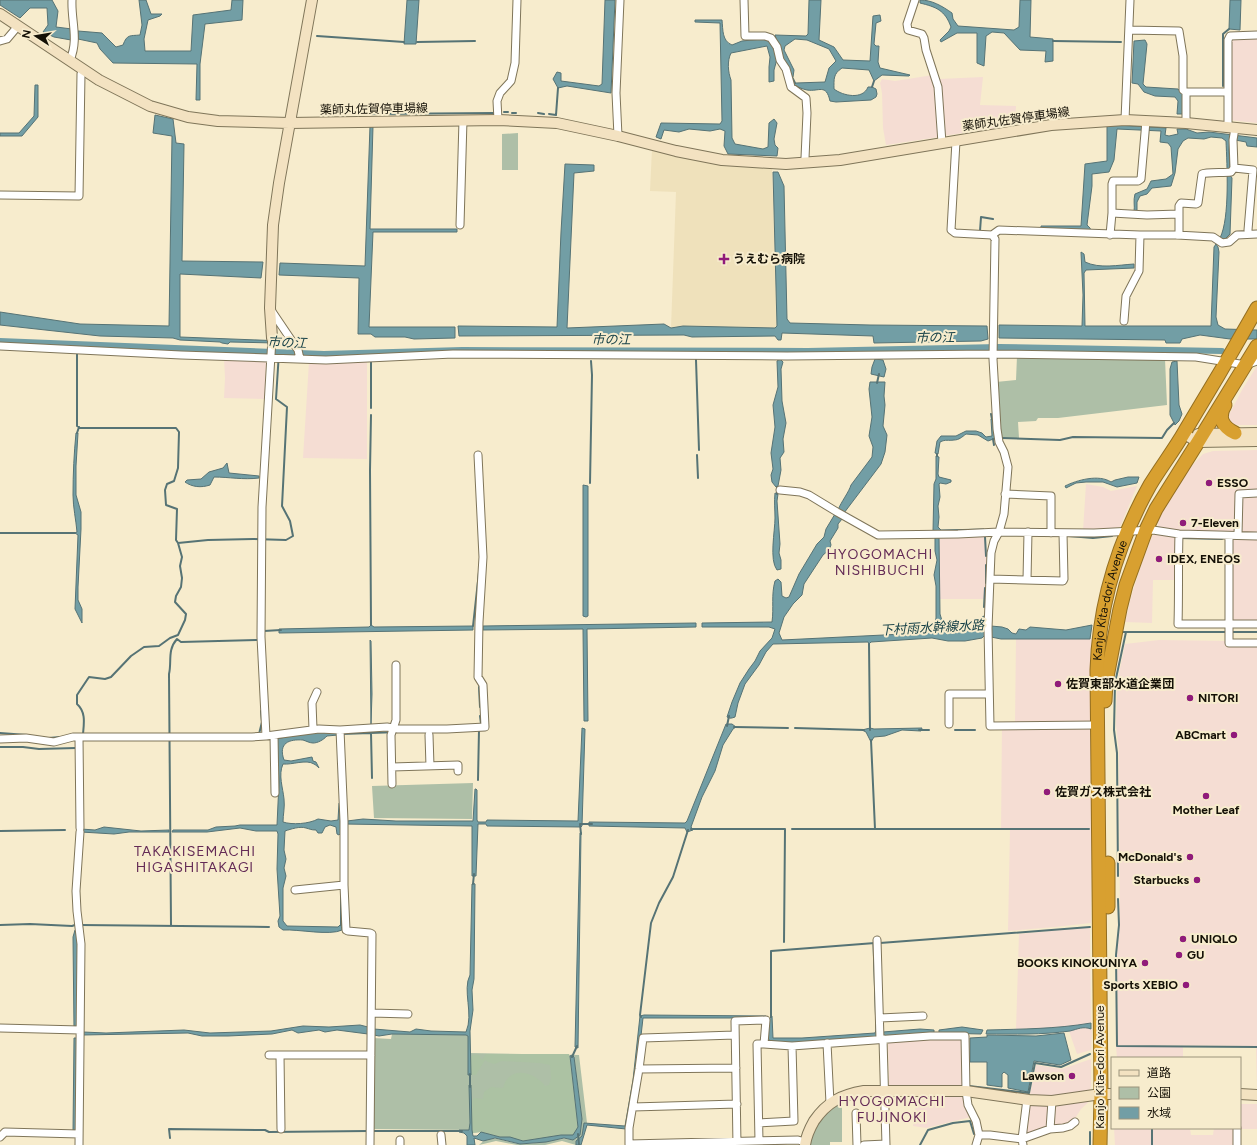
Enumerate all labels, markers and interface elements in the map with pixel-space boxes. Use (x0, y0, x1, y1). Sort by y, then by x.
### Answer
north arrow (16, 16, 56, 56)
text: N (19, 29, 34, 40)
street label: 薬師丸佐賀停車場線 (320, 101, 428, 117)
street label: 薬師丸佐賀停車場線 (962, 105, 1070, 133)
place label: うえむら病院 (733, 252, 805, 266)
marker: うえむら病院 (718, 253, 730, 265)
water label: 市の江 (915, 330, 957, 345)
water label: 市の江 (591, 332, 632, 347)
water label: 市の江 (267, 334, 309, 351)
place label: ESSO (1217, 476, 1249, 490)
marker: ESSO (1204, 478, 1214, 488)
place label: 7-Eleven (1191, 516, 1239, 530)
marker: 7-Eleven (1178, 518, 1188, 528)
street label: Kanjo Kita-dori Avenue (1090, 538, 1130, 661)
district label: HYOGOMACHI NISHIBUCHI (827, 546, 933, 579)
place label: IDEX, ENEOS (1167, 552, 1240, 566)
marker: IDEX, ENEOS (1154, 554, 1164, 564)
water label: 下村雨水幹線水路 (880, 617, 985, 638)
place label: 佐賀東部水道企業団 (1066, 677, 1174, 691)
marker: 佐賀東部水道企業団 (1053, 679, 1063, 689)
place label: NITORI (1198, 691, 1238, 705)
marker: NITORI (1185, 693, 1195, 703)
place label: ABCmart (1175, 728, 1226, 742)
marker: ABCmart (1229, 730, 1239, 740)
place label: 佐賀ガス株式会社 (1055, 785, 1151, 799)
marker: 佐賀ガス株式会社 (1042, 787, 1052, 797)
marker: Mother Leaf (1201, 791, 1211, 801)
place label: Mother Leaf (1172, 803, 1240, 817)
district label: TAKAKISEMACHI HIGASHITAKAGI (134, 843, 256, 876)
place label: McDonald's (1118, 850, 1182, 864)
marker: McDonald's (1185, 852, 1195, 862)
place label: Starbucks (1133, 873, 1189, 887)
marker: Starbucks (1192, 875, 1202, 885)
place label: UNIQLO (1191, 932, 1238, 946)
marker: UNIQLO (1178, 934, 1188, 944)
place label: GU (1187, 948, 1204, 962)
marker: GU (1174, 950, 1184, 960)
place label: BOOKS KINOKUNIYA (1017, 956, 1137, 970)
marker: BOOKS KINOKUNIYA (1140, 958, 1150, 968)
place label: Sports XEBIO (1103, 978, 1179, 992)
marker: Sports XEBIO (1181, 980, 1191, 990)
street label: Kanjo Kita-dori Avenue (1093, 1005, 1107, 1129)
legend (1111, 1057, 1241, 1129)
text: 道路 (1147, 1066, 1171, 1080)
place label: Lawson (1022, 1069, 1064, 1083)
marker: Lawson (1067, 1071, 1077, 1081)
text: 公園 (1147, 1086, 1171, 1100)
district label: HYOGOMACHI FUJINOKI (839, 1093, 945, 1126)
text: 水域 (1147, 1106, 1171, 1120)

